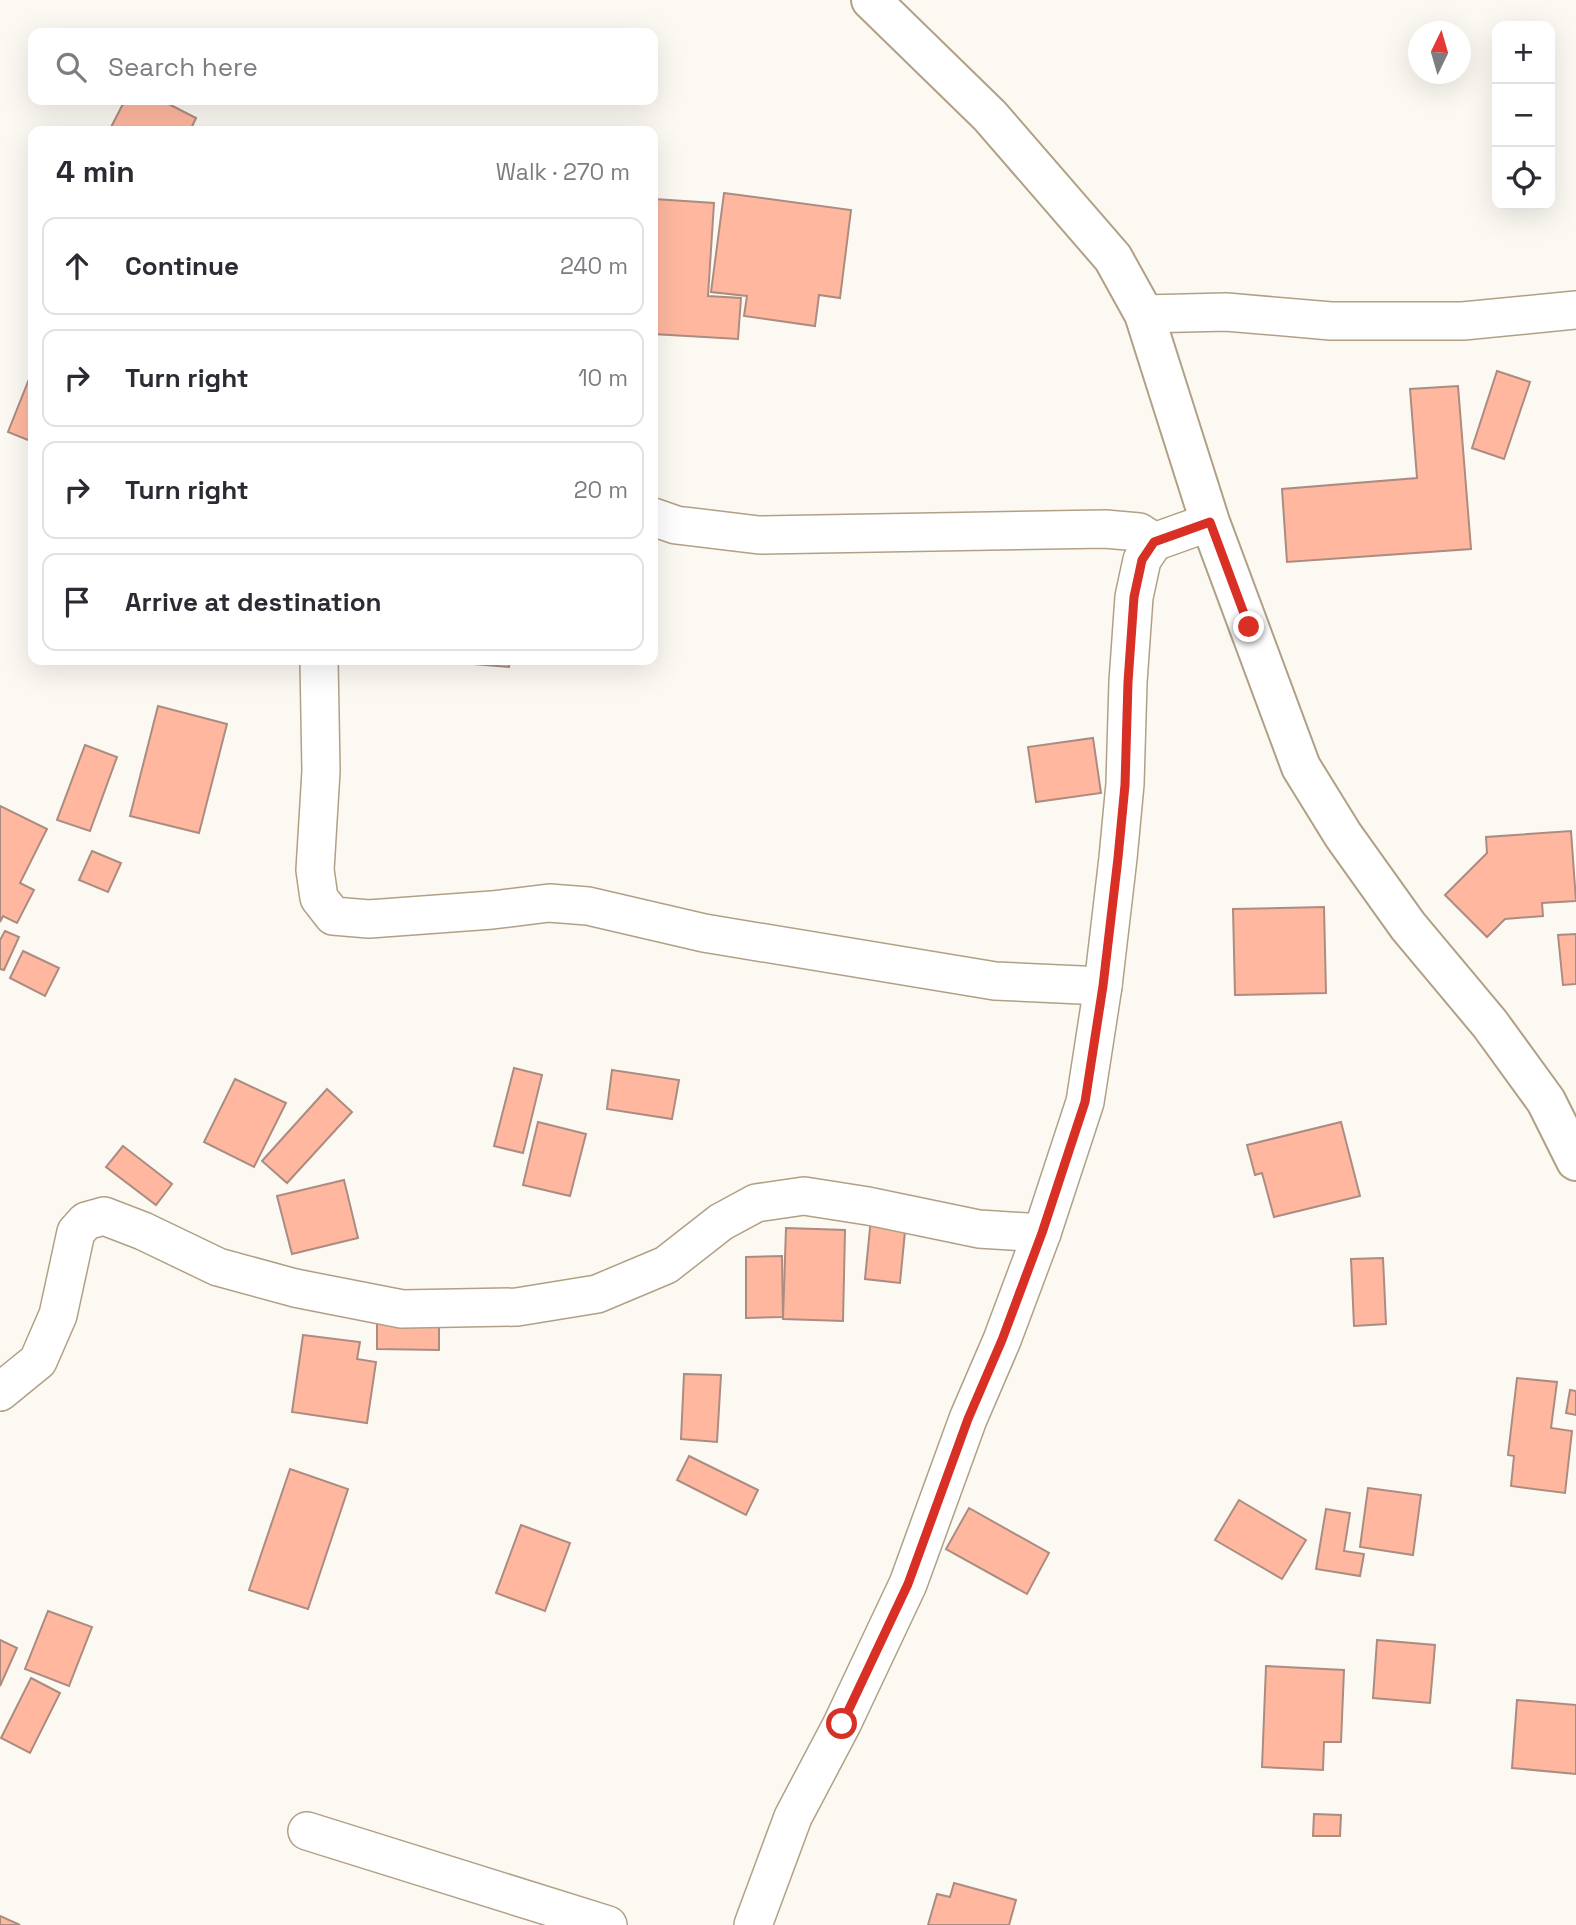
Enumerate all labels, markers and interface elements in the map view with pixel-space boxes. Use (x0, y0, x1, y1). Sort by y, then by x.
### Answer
north arrow (1408, 21, 1471, 84)
map controls (1492, 21, 1555, 210)
button: + (1492, 21, 1555, 84)
search box (28, 28, 658, 105)
icon: search (52, 48, 90, 86)
text: Search here (108, 50, 258, 84)
button: − (1492, 84, 1555, 147)
button: locate (1492, 147, 1555, 210)
text: 4 min (56, 152, 135, 191)
text: Walk · 270 m (496, 157, 630, 187)
icon: ahead (58, 247, 96, 285)
text: Continue (125, 249, 239, 283)
text: 240 m (560, 251, 628, 281)
icon: right (58, 359, 96, 397)
text: Turn right (125, 361, 249, 395)
text: 10 m (578, 363, 628, 393)
icon: right (58, 471, 96, 509)
text: Turn right (125, 473, 249, 507)
text: 20 m (574, 475, 628, 505)
icon: arrive (58, 583, 96, 621)
text: Arrive at destination (125, 585, 382, 619)
route end (1233, 611, 1264, 642)
route start (826, 1708, 857, 1739)

